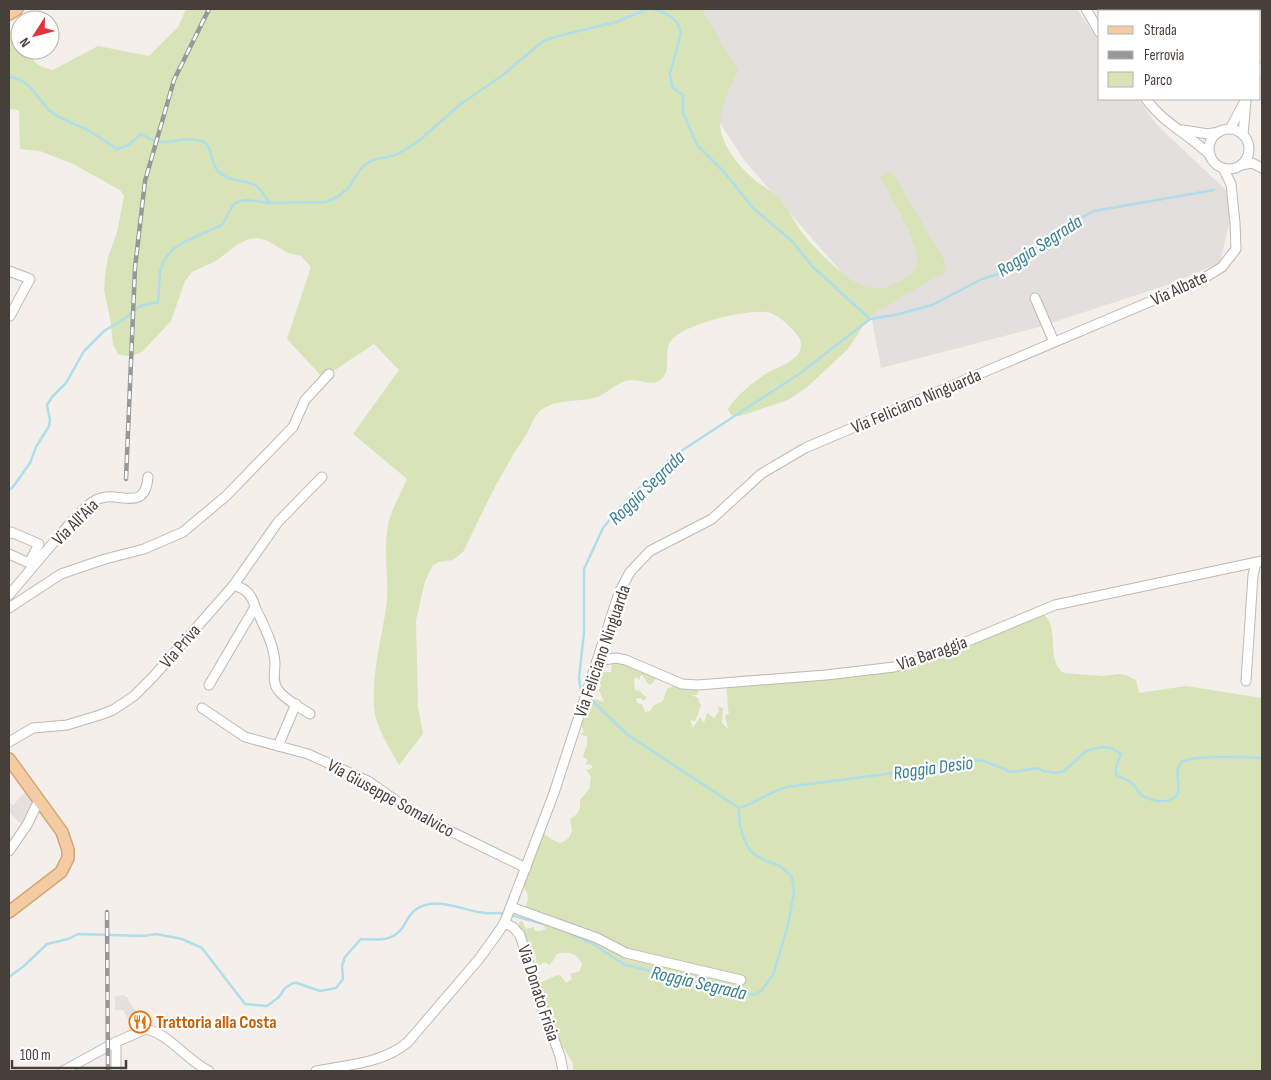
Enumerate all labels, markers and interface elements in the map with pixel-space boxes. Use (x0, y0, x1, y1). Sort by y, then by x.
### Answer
north arrow (10, 10, 60, 60)
legend (1098, 10, 1261, 100)
text: Strada (1144, 21, 1177, 40)
text: N (16, 34, 34, 50)
text: Ferrovia (1144, 46, 1185, 65)
text: Parco (1144, 71, 1172, 90)
water label: Roggia Segrada (993, 210, 1087, 282)
street label: Via Albate (1148, 266, 1211, 311)
street label: Via Feliciano Ninguarda (848, 365, 984, 438)
water label: Roggia Segrada (604, 446, 690, 530)
street label: Via All'Aia (48, 495, 103, 550)
street label: Via Feliciano Ninguarda (570, 582, 635, 720)
street label: Via Priva (156, 620, 205, 672)
street label: Via Baraggia (894, 632, 970, 675)
water label: Roggia Desio (892, 751, 975, 785)
street label: Via Giuseppe Somalvico (324, 755, 458, 842)
street label: Via Donato Frisia (513, 942, 564, 1044)
water label: Roggia Segrada (649, 961, 749, 1006)
restaurant icon: Trattoria alla Costa (128, 1010, 152, 1034)
place label: Trattoria alla Costa (156, 1012, 277, 1033)
scale bar (12, 1038, 126, 1070)
text: 100 m (20, 1046, 51, 1065)

